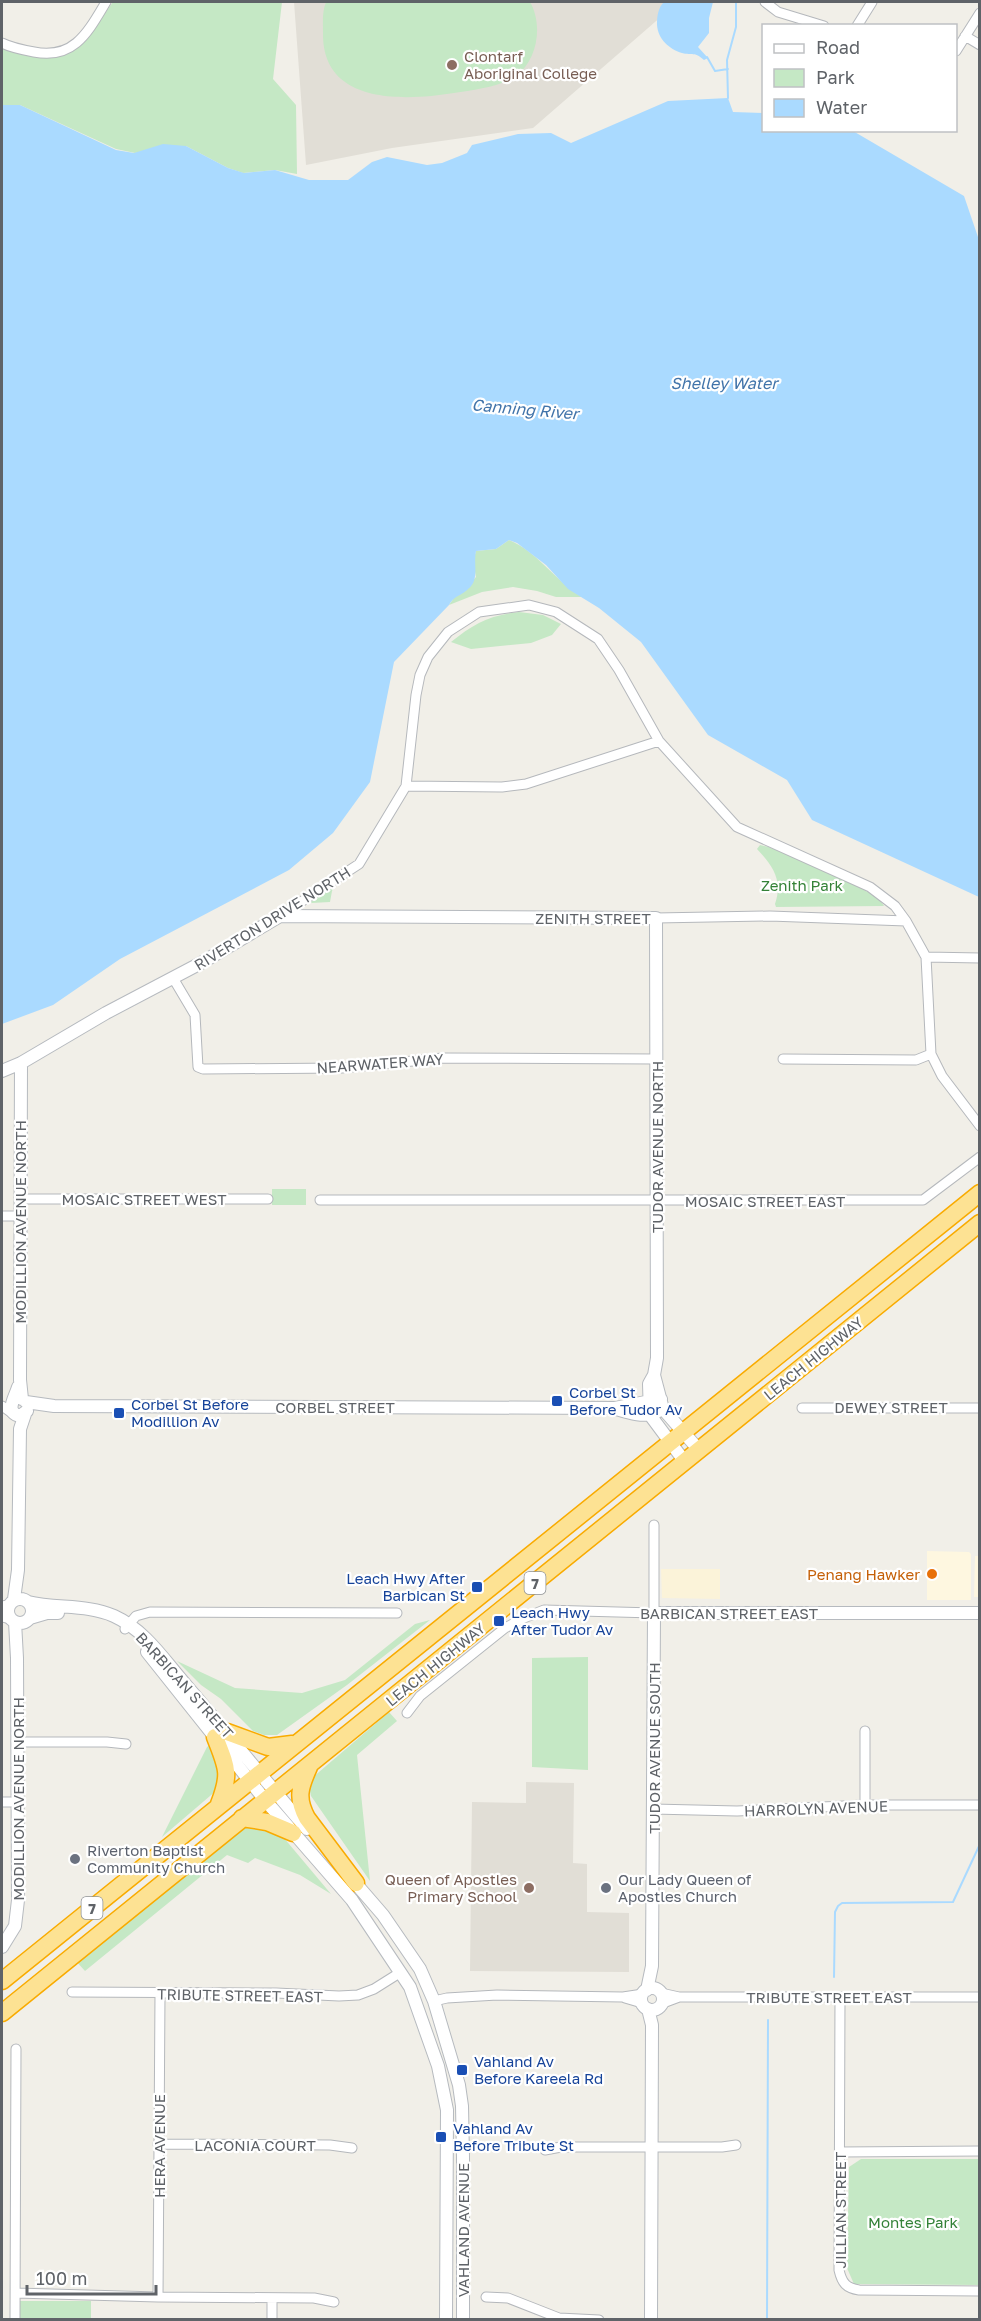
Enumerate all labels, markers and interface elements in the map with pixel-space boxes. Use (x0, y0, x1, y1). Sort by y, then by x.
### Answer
legend (762, 24, 957, 132)
text: Road (816, 36, 860, 58)
place label: Clontarf Aboriginal College (464, 47, 597, 82)
marker: Clontarf Aboriginal College (445, 58, 459, 72)
text: Park (816, 66, 855, 88)
text: Water (816, 96, 867, 118)
water label: Shelley Water (671, 373, 780, 393)
water label: Canning River (471, 394, 582, 424)
street label: RIVERTON DRIVE NORTH (190, 862, 354, 974)
park label: Zenith Park (761, 876, 844, 894)
street label: ZENITH STREET (535, 909, 651, 927)
street label: NEARWATER WAY (316, 1050, 444, 1076)
street label: TUDOR AVENUE NORTH (648, 1061, 666, 1233)
street label: MODILLION AVENUE NORTH (11, 1120, 29, 1324)
street label: MOSAIC STREET WEST (62, 1190, 226, 1208)
street label: MOSAIC STREET EAST (685, 1192, 845, 1210)
street label: LEACH HIGHWAY (760, 1312, 867, 1404)
place label: Corbel St Before Tudor Av (569, 1383, 683, 1418)
marker: Corbel St Before Tudor Av (550, 1394, 564, 1408)
place label: Corbel St Before Modillion Av (131, 1395, 249, 1430)
street label: CORBEL STREET (275, 1398, 395, 1416)
street label: DEWEY STREET (834, 1398, 948, 1416)
marker: Corbel St Before Modillion Av (112, 1406, 126, 1420)
place label: Penang Hawker (807, 1565, 920, 1583)
marker: Penang Hawker (925, 1567, 939, 1581)
place label: Leach Hwy After Barbican St (346, 1569, 465, 1604)
road number: 7 (524, 1572, 546, 1594)
marker: Leach Hwy After Barbican St (470, 1580, 484, 1594)
place label: Leach Hwy After Tudor Av (511, 1603, 614, 1638)
street label: BARBICAN STREET EAST (640, 1604, 818, 1622)
marker: Leach Hwy After Tudor Av (492, 1614, 506, 1628)
street label: LEACH HIGHWAY (382, 1618, 489, 1710)
street label: BARBICAN STREET (133, 1628, 237, 1742)
street label: TUDOR AVENUE SOUTH (645, 1662, 663, 1834)
street label: MODILLION AVENUE NORTH (9, 1697, 27, 1901)
street label: HARROLYN AVENUE (744, 1796, 888, 1820)
place label: Riverton Baptist Community Church (87, 1841, 225, 1876)
marker: Riverton Baptist Community Church (68, 1852, 82, 1866)
place label: Queen of Apostles Primary School (385, 1870, 517, 1905)
place label: Our Lady Queen of Apostles Church (618, 1870, 752, 1905)
marker: Queen of Apostles Primary School (522, 1881, 536, 1895)
marker: Our Lady Queen of Apostles Church (599, 1881, 613, 1895)
road number: 7 (82, 1897, 103, 1919)
street label: TRIBUTE STREET EAST (157, 1985, 323, 2005)
street label: TRIBUTE STREET EAST (746, 1988, 912, 2006)
place label: Vahland Av Before Kareela Rd (474, 2052, 603, 2087)
marker: Vahland Av Before Kareela Rd (455, 2063, 469, 2077)
street label: HERA AVENUE (150, 2094, 168, 2198)
place label: Vahland Av Before Tribute St (453, 2119, 574, 2154)
marker: Vahland Av Before Tribute St (434, 2130, 448, 2144)
street label: LACONIA COURT (194, 2136, 316, 2154)
street label: JILLIAN STREET (831, 2152, 849, 2268)
street label: VAHLAND AVENUE (454, 2163, 472, 2297)
park label: Montes Park (868, 2213, 958, 2231)
scale bar (27, 2258, 156, 2296)
text: 100 m (36, 2267, 87, 2289)

